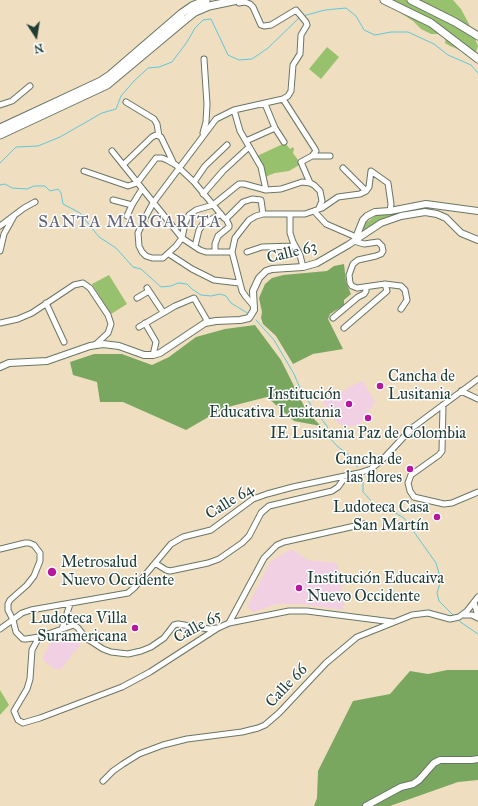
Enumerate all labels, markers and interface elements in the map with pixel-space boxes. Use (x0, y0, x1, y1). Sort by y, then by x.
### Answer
north arrow (16, 16, 56, 56)
text: N (33, 41, 45, 56)
district label: SANTA MARGARITA (38, 213, 222, 233)
street label: Calle 63 (265, 238, 319, 268)
place label: Cancha de Lusitania (388, 367, 455, 405)
marker: Cancha de Lusitania (375, 381, 385, 391)
place label: Institución Educativa Lusitania (209, 385, 341, 423)
marker: Institución Educativa Lusitania (344, 399, 354, 409)
marker: IE Lusitania Paz de Colombia (363, 413, 373, 423)
place label: IE Lusitania Paz de Colombia (270, 424, 466, 444)
place label: Cancha de las flores (335, 450, 402, 488)
marker: Cancha de las flores (405, 464, 415, 474)
street label: Calle 64 (202, 480, 258, 524)
place label: Ludoteca Casa San Martín (333, 498, 429, 536)
marker: Ludoteca Casa San Martín (432, 512, 442, 522)
place label: Metrosalud Nuevo Occidente (61, 553, 174, 591)
marker: Metrosalud Nuevo Occidente (46, 566, 58, 578)
place label: Institución Educaiva Nuevo Occidente (307, 569, 444, 607)
marker: Institución Educaiva Nuevo Occidente (294, 583, 304, 593)
street label: Calle 65 (171, 606, 225, 648)
place label: Ludoteca Villa Suramericana (30, 609, 127, 647)
marker: Ludoteca Villa Suramericana (130, 623, 140, 633)
street label: Calle 66 (262, 660, 312, 712)

